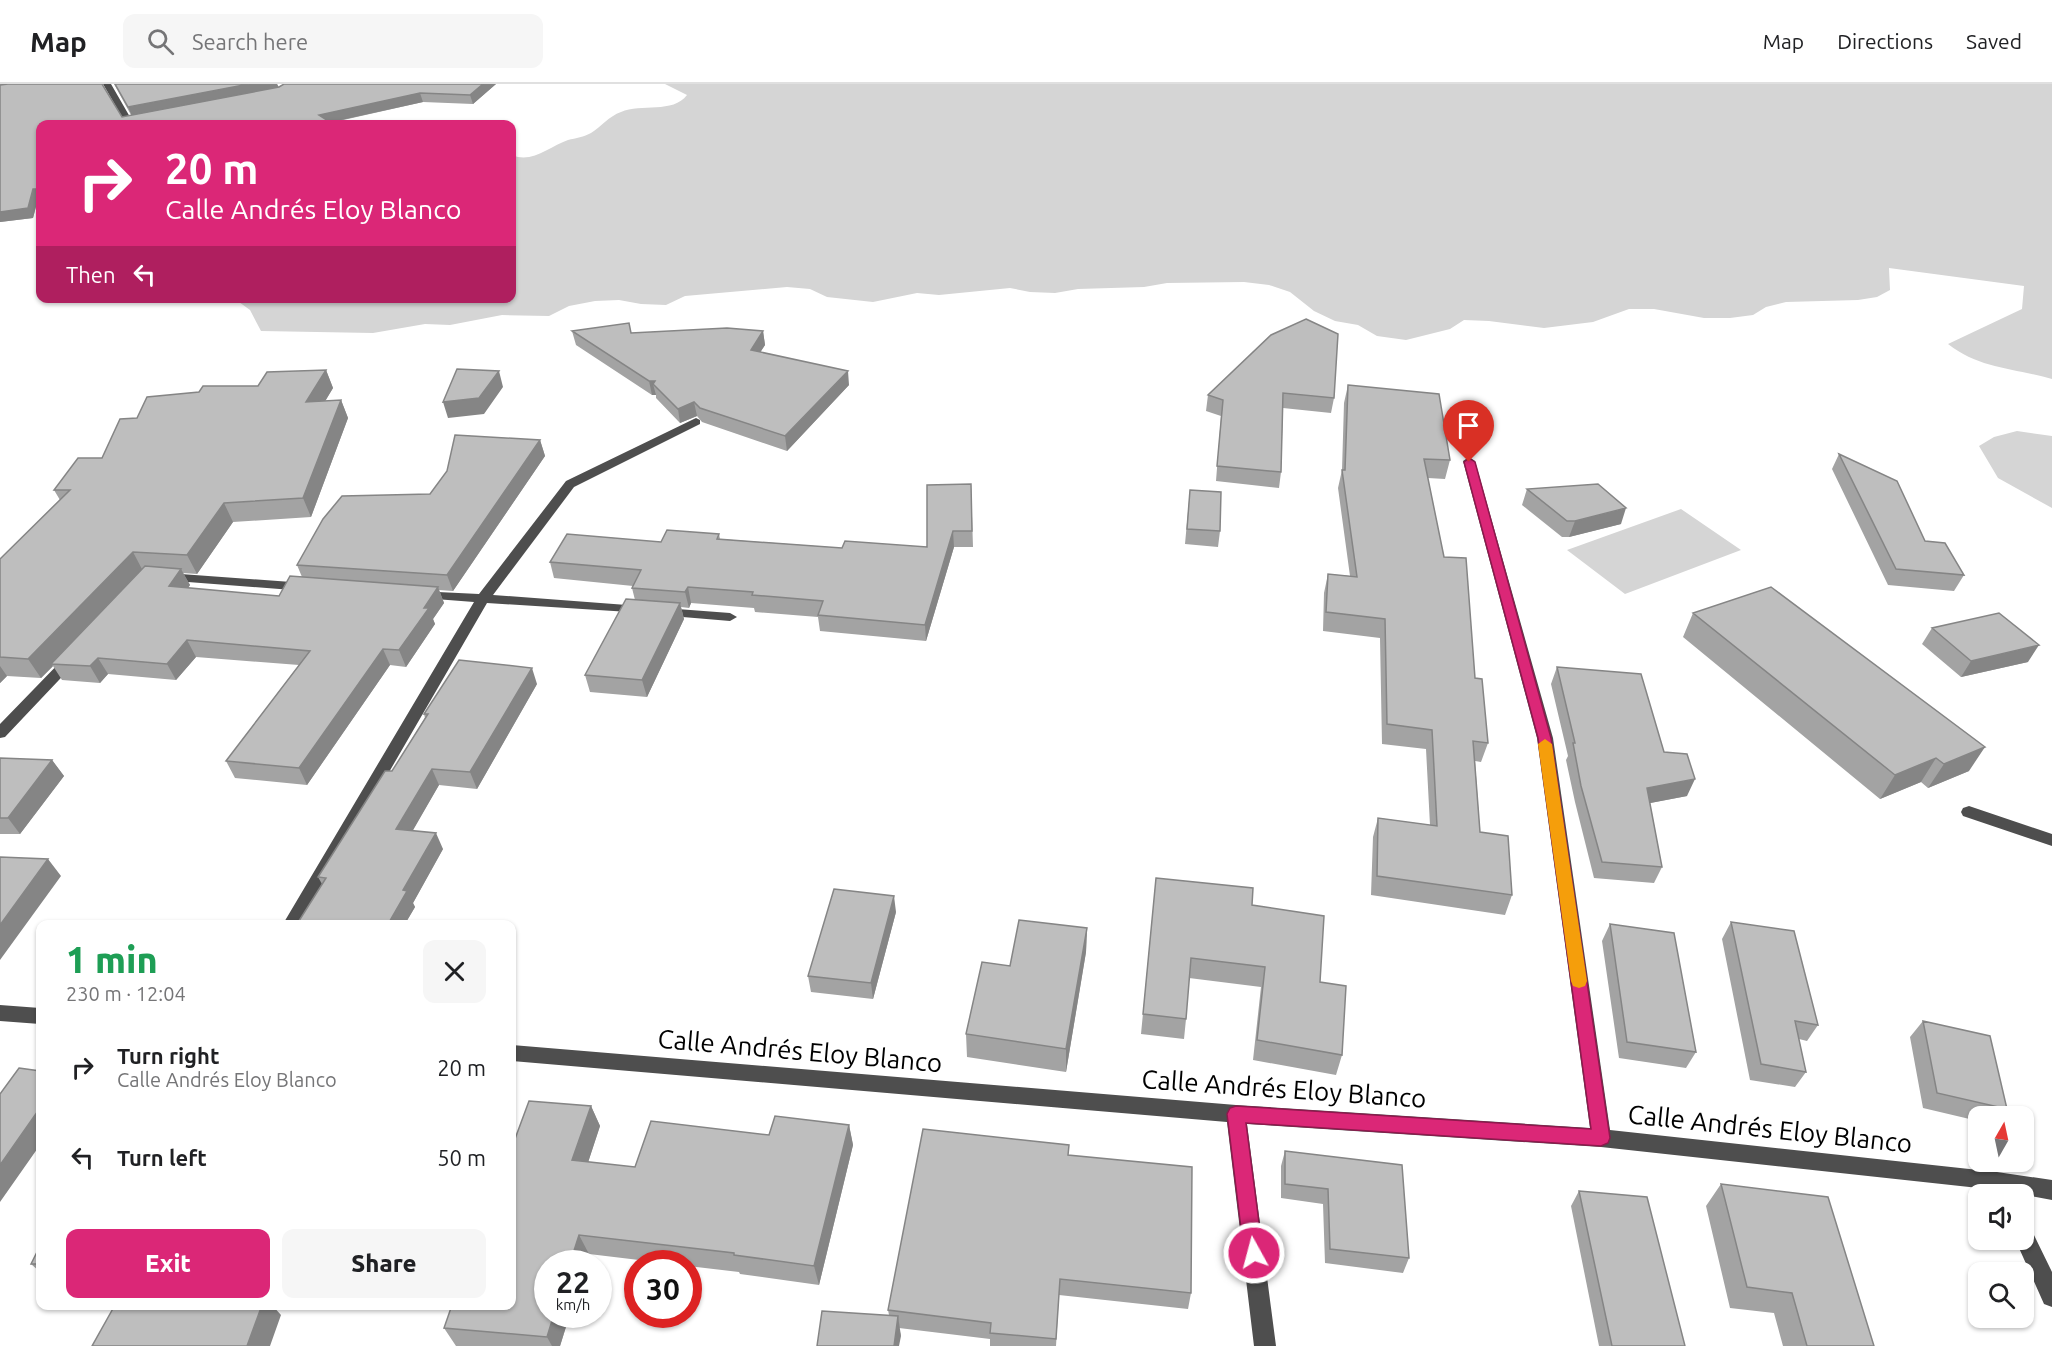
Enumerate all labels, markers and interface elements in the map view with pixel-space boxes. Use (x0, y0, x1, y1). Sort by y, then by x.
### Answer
search box (123, 14, 543, 68)
icon: search (144, 25, 177, 58)
text: Map (30, 26, 87, 57)
text: Search here (192, 29, 308, 54)
text: Map (1763, 29, 1804, 53)
text: Directions (1837, 29, 1933, 53)
text: Saved (1966, 29, 2022, 53)
icon: right (66, 144, 144, 222)
text: 20 m (165, 145, 259, 192)
text: Calle Andrés Eloy Blanco (165, 194, 461, 224)
icon: left (128, 258, 161, 291)
text: Then (66, 262, 116, 287)
pin (1443, 400, 1494, 462)
icon: arrive (1452, 409, 1485, 442)
text: 1 min (66, 939, 158, 980)
button: close (423, 940, 486, 1003)
text: 230 m · 12:04 (66, 982, 186, 1005)
street label: Calle Andrés Eloy Blanco (657, 1024, 944, 1077)
text: Turn right (117, 1043, 219, 1068)
icon: right (66, 1051, 99, 1084)
text: 20 m (437, 1055, 486, 1080)
street label: Calle Andrés Eloy Blanco (1141, 1064, 1427, 1113)
text: Calle Andrés Eloy Blanco (117, 1068, 337, 1091)
street label: Calle Andrés Eloy Blanco (1627, 1099, 1914, 1158)
north arrow (1968, 1106, 2034, 1172)
map controls (1968, 1106, 2034, 1328)
icon: left (66, 1141, 99, 1174)
text: Turn left (117, 1145, 207, 1170)
text: 50 m (437, 1145, 486, 1170)
button: sound (1968, 1184, 2034, 1250)
position arrow (1222, 1221, 1286, 1285)
button: Exit (66, 1229, 270, 1298)
button: Share (282, 1229, 486, 1298)
speed limit sign: 30 (624, 1250, 702, 1328)
button: search (1968, 1262, 2034, 1328)
text: 22 (556, 1265, 590, 1299)
text: km/h (556, 1296, 590, 1313)

